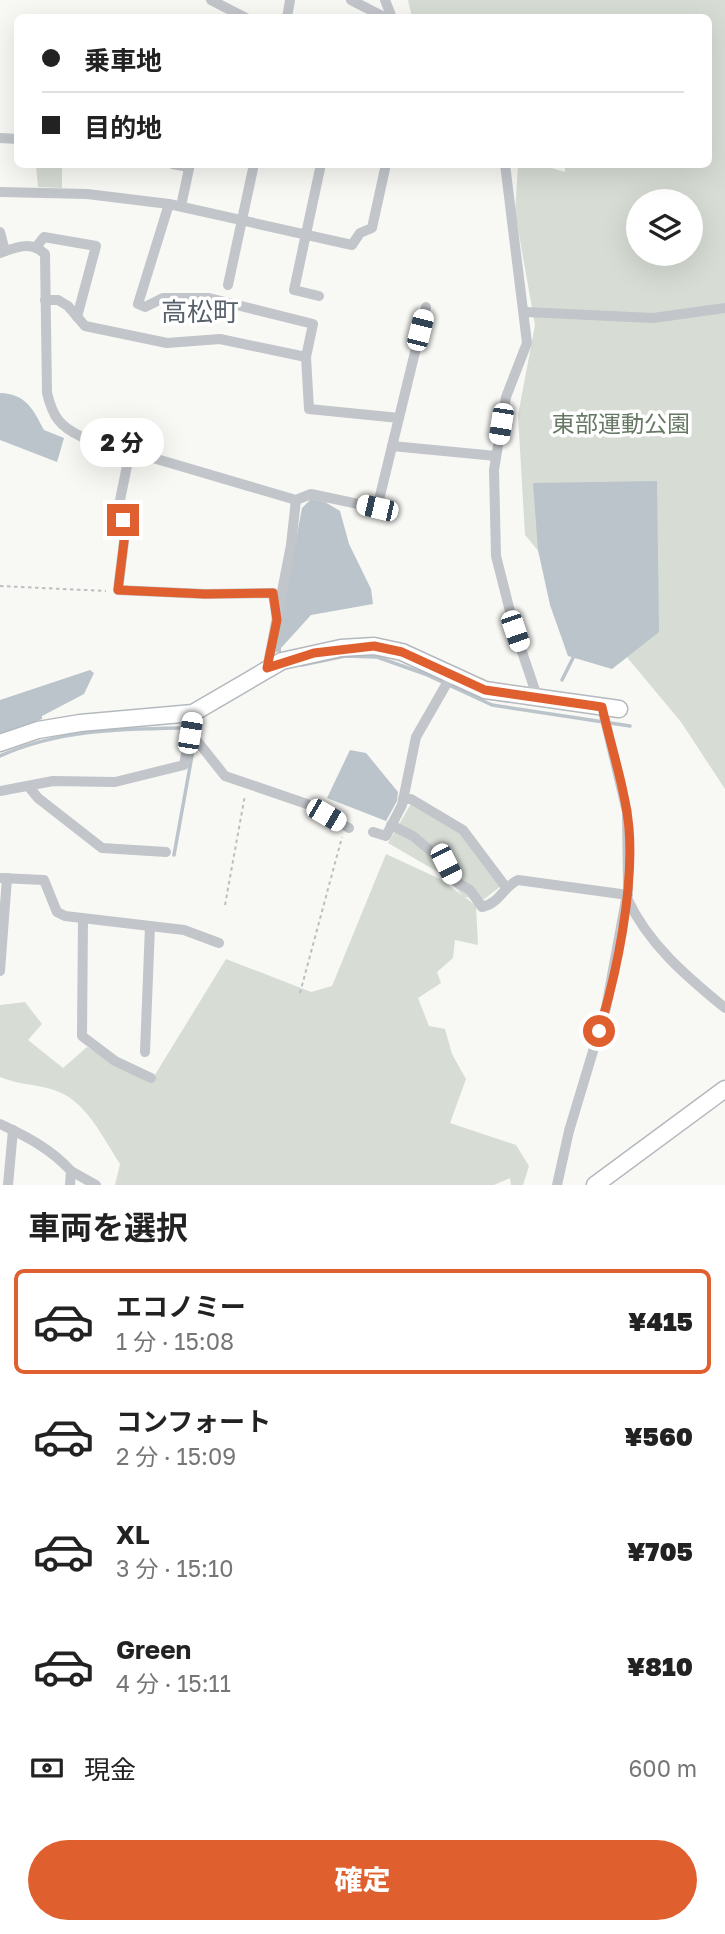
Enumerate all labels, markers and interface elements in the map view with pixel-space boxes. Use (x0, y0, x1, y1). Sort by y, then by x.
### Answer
text: 乗車地 (84, 45, 162, 76)
text: 目的地 (84, 112, 162, 143)
map controls (626, 189, 703, 266)
button: layers (626, 189, 703, 266)
district label: 高松町 (161, 296, 239, 327)
car (405, 307, 436, 353)
car (488, 402, 515, 446)
park label: 東部運動公園 (552, 409, 690, 437)
callout: 2 分 (81, 419, 165, 468)
text: 2 分 (100, 428, 144, 456)
car (355, 493, 400, 523)
route end (107, 504, 139, 536)
car (499, 608, 532, 654)
car (177, 711, 204, 755)
car (303, 795, 350, 835)
car (428, 841, 465, 887)
route start (583, 1015, 615, 1047)
text: 車両を選択 (28, 1208, 188, 1246)
icon: car (32, 1290, 95, 1353)
text: エコノミー (116, 1291, 246, 1322)
text: ¥415 (628, 1306, 693, 1337)
text: 1 分 · 15:08 (116, 1327, 234, 1355)
icon: car (32, 1405, 95, 1468)
text: コンフォート (116, 1406, 271, 1437)
text: ¥560 (624, 1421, 693, 1452)
text: 2 分 · 15:09 (116, 1442, 236, 1470)
text: XL (116, 1519, 150, 1550)
icon: car (32, 1520, 95, 1583)
text: ¥705 (627, 1536, 693, 1567)
text: 3 分 · 15:10 (116, 1554, 233, 1582)
text: Green (116, 1634, 191, 1665)
icon: car (32, 1635, 95, 1698)
text: ¥810 (627, 1651, 693, 1682)
text: 4 分 · 15:11 (116, 1669, 231, 1697)
icon: cash (28, 1749, 66, 1787)
text: 現金 (84, 1754, 136, 1785)
text: 600 m (628, 1754, 697, 1782)
button: 確定 (28, 1840, 697, 1920)

